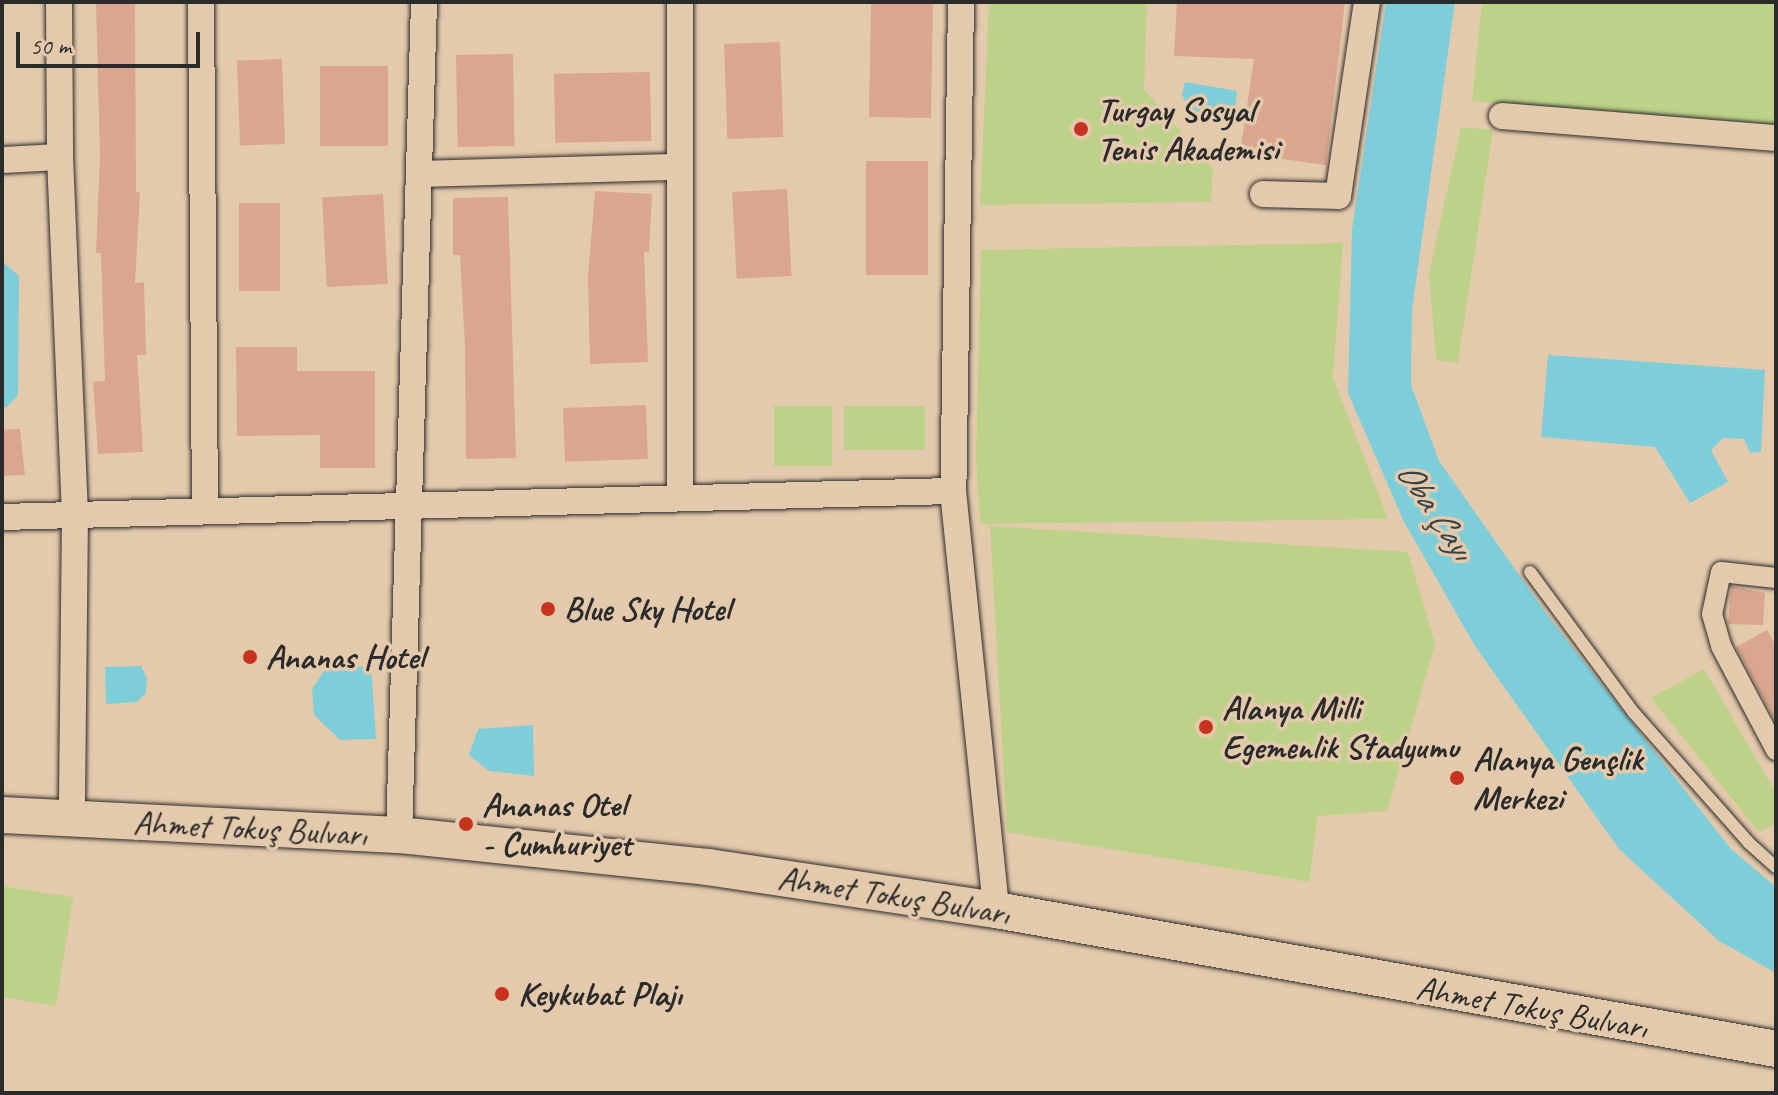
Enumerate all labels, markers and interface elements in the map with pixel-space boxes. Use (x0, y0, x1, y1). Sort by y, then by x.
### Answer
scale bar (20, 16, 204, 66)
text: 50 m (30, 31, 71, 61)
place label: Turgay Sosyal Tenis Akademisi (1097, 89, 1278, 168)
marker: Turgay Sosyal Tenis Akademisi (1072, 120, 1090, 138)
water label: Oba Çayı (1387, 453, 1483, 567)
place label: Blue Sky Hotel (564, 589, 731, 629)
marker: Blue Sky Hotel (539, 600, 557, 618)
place label: Ananas Hotel (266, 637, 424, 677)
marker: Ananas Hotel (241, 648, 259, 666)
place label: Alanya Milli Egemenlik Stadyumu (1222, 687, 1459, 766)
marker: Alanya Milli Egemenlik Stadyumu (1197, 718, 1215, 736)
place label: Alanya Gençlik Merkezi (1473, 738, 1642, 818)
marker: Alanya Gençlik Merkezi (1448, 769, 1466, 787)
place label: Ananas Otel - Cumhuriyet (482, 784, 631, 864)
street label: Ahmet Tokuş Bulvarı (132, 802, 368, 854)
marker: Ananas Otel - Cumhuriyet (457, 815, 475, 833)
street label: Ahmet Tokuş Bulvarı (776, 857, 1012, 933)
street label: Ahmet Tokuş Bulvarı (1414, 967, 1650, 1047)
place label: Keykubat Plajı (518, 974, 682, 1014)
marker: Keykubat Plajı (493, 985, 511, 1003)

